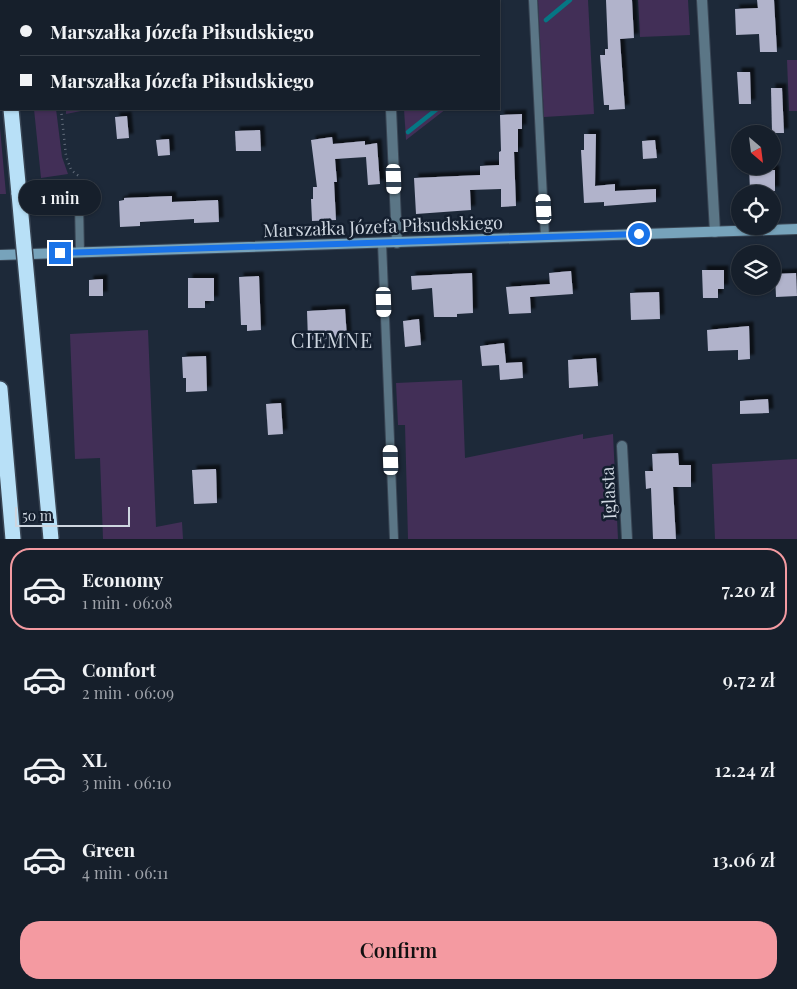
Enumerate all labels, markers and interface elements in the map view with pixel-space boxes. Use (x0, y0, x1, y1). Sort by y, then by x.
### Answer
text: Marszałka Józefa Piłsudskiego (50, 18, 314, 44)
text: Marszałka Józefa Piłsudskiego (50, 67, 314, 93)
north arrow (731, 125, 781, 175)
map controls (731, 125, 781, 295)
car (385, 164, 402, 194)
callout: 1 min (19, 180, 101, 216)
button: locate (731, 185, 781, 235)
text: 1 min (41, 187, 79, 208)
car (535, 194, 552, 224)
street label: Marszałka Józefa Piłsudskiego (263, 210, 503, 242)
route start (628, 223, 650, 245)
route end (49, 242, 71, 264)
button: layers (731, 245, 781, 295)
car (375, 287, 392, 317)
district label: CIEMNE (291, 326, 373, 353)
car (382, 445, 399, 475)
street label: Iglasta (595, 466, 621, 520)
scale bar (15, 504, 130, 527)
text: 50 m (22, 506, 52, 525)
text: Economy (82, 566, 163, 592)
icon: car (22, 567, 67, 612)
text: 7.20 zł (721, 576, 775, 602)
text: 1 min · 06:08 (82, 592, 173, 613)
text: Comfort (82, 656, 156, 682)
icon: car (22, 657, 67, 702)
text: 9.72 zł (723, 666, 775, 692)
text: 2 min · 06:09 (82, 682, 174, 703)
text: XL (82, 746, 107, 772)
icon: car (22, 747, 67, 792)
text: 12.24 zł (714, 756, 775, 782)
text: 3 min · 06:10 (82, 772, 172, 793)
text: Green (82, 836, 135, 862)
icon: car (22, 837, 67, 882)
text: 13.06 zł (712, 846, 775, 872)
text: 4 min · 06:11 (82, 862, 169, 883)
button: Confirm (20, 921, 777, 979)

